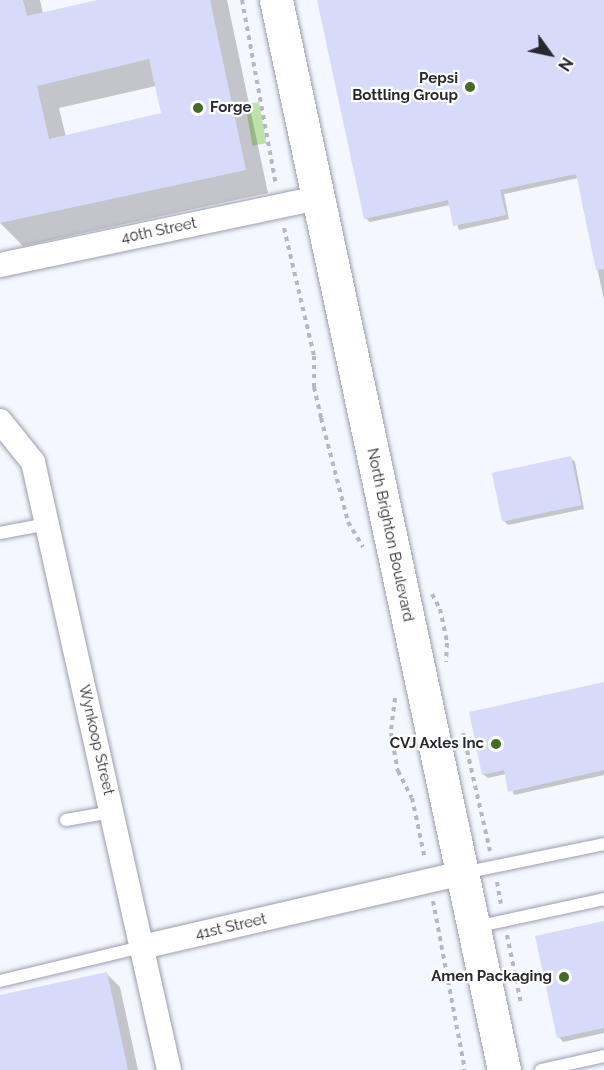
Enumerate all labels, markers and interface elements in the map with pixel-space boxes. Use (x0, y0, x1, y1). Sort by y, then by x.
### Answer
north arrow (520, 24, 580, 84)
text: N (554, 54, 577, 74)
place label: Pepsi Bottling Group (352, 69, 458, 104)
marker: Pepsi Bottling Group (463, 80, 477, 94)
place label: Forge (210, 99, 251, 117)
marker: Forge (191, 101, 205, 115)
street label: 40th Street (120, 214, 198, 248)
street label: North Brighton Boulevard (363, 447, 417, 623)
street label: Wynkoop Street (75, 683, 117, 797)
place label: CVJ Axles Inc (389, 735, 484, 753)
marker: CVJ Axles Inc (489, 737, 503, 751)
street label: 41st Street (194, 910, 268, 944)
place label: Amen Packaging (431, 968, 552, 986)
marker: Amen Packaging (557, 970, 571, 984)

